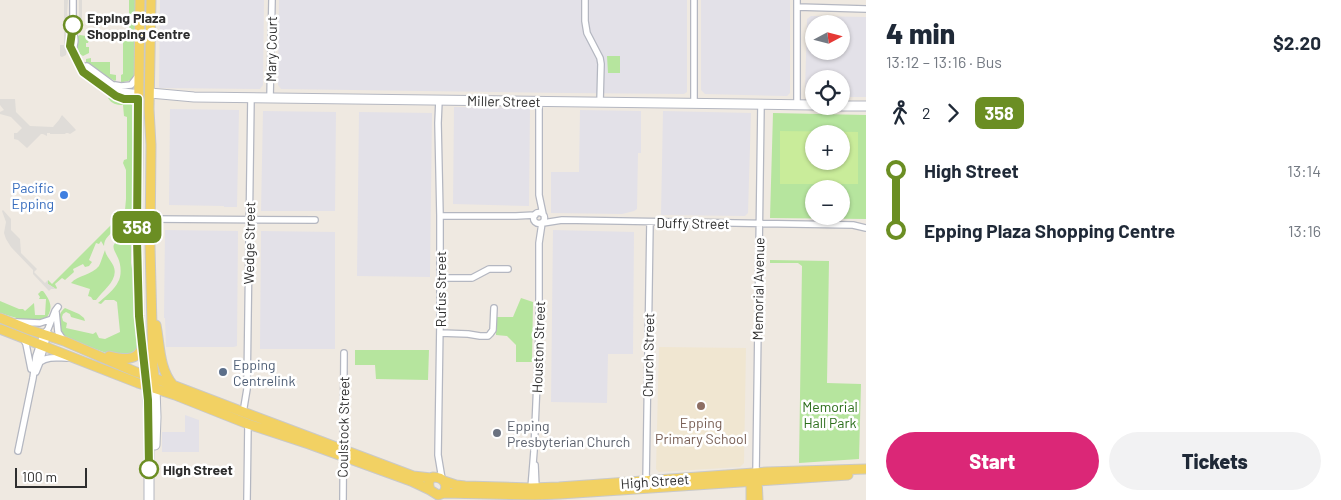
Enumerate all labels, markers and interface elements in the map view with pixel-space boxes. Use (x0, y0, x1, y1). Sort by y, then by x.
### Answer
place label: Epping Plaza Shopping Centre (87, 9, 191, 42)
marker: Epping Plaza Shopping Centre (63, 15, 83, 35)
north arrow (805, 15, 850, 60)
map controls (805, 15, 850, 225)
street label: Mary Court (262, 16, 280, 82)
text: 4 min (886, 16, 955, 50)
text: $2.20 (1273, 31, 1321, 54)
text: 13:12 – 13:16 · Bus (886, 52, 1002, 71)
button: locate (805, 70, 850, 115)
street label: Miller Street (467, 92, 541, 110)
icon: walk (886, 99, 914, 127)
icon: forward (939, 99, 967, 127)
text: 358 (985, 102, 1014, 124)
text: 2 (922, 103, 931, 122)
button: + (805, 125, 850, 170)
text: High Street (924, 159, 1019, 182)
text: 13:14 (1287, 161, 1321, 180)
place label: Pacific Epping (11, 179, 54, 212)
button: − (805, 180, 850, 225)
marker: Pacific Epping (58, 189, 70, 201)
street label: Wedge Street (240, 202, 258, 284)
line badge: 358 (108, 211, 166, 243)
street label: Duffy Street (656, 214, 730, 232)
text: 358 (122, 216, 152, 238)
text: Epping Plaza Shopping Centre (924, 219, 1175, 242)
text: 13:16 (1288, 221, 1321, 240)
street label: Memorial Avenue (749, 237, 767, 341)
street label: Rufus Street (432, 251, 449, 327)
street label: Houston Street (528, 301, 548, 393)
street label: Church Street (639, 313, 657, 397)
place label: Epping Centrelink (233, 356, 295, 389)
marker: Epping Centrelink (217, 366, 229, 378)
street label: Coulstock Street (334, 376, 352, 478)
park label: Memorial Hall Park (802, 398, 858, 431)
marker: Epping Primary School (695, 400, 707, 412)
place label: Epping Primary School (655, 414, 747, 447)
place label: Epping Presbyterian Church (507, 417, 630, 450)
marker: Epping Presbyterian Church (491, 427, 503, 439)
button: Start (886, 432, 1099, 490)
button: Tickets (1109, 432, 1321, 490)
marker: High Street (139, 459, 159, 479)
place label: High Street (163, 461, 233, 478)
scale bar (15, 465, 88, 488)
text: 100 m (22, 468, 57, 485)
street label: High Street (620, 470, 690, 492)

